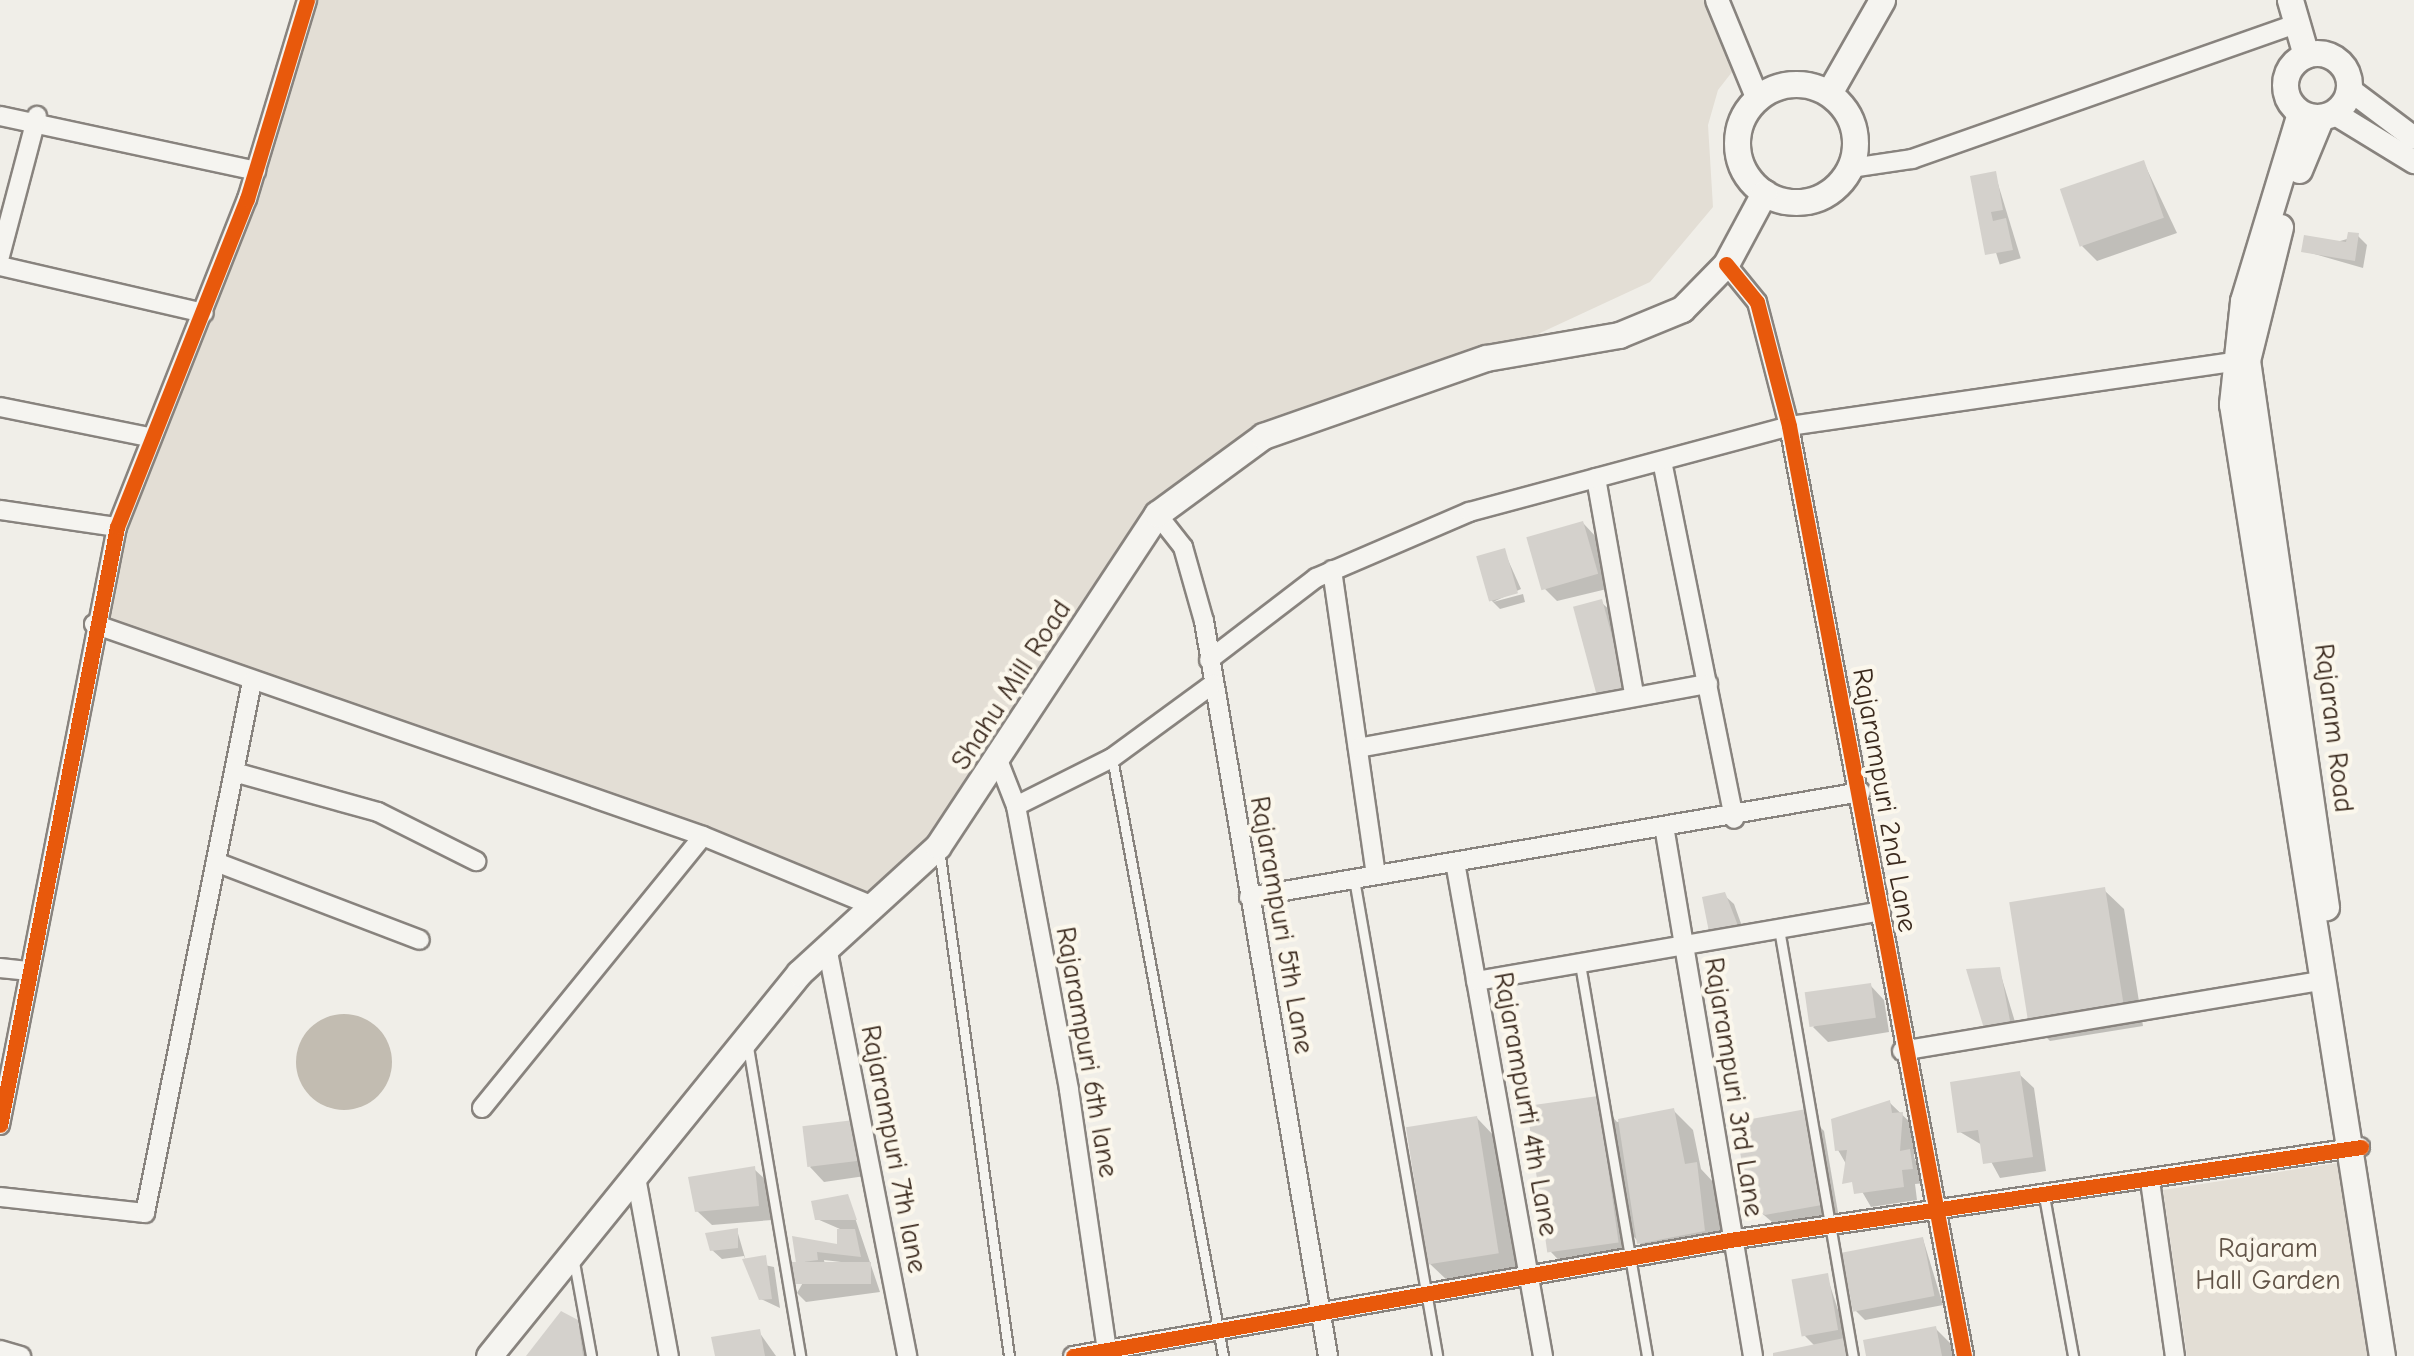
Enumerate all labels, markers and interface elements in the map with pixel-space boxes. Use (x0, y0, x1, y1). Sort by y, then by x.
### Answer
street label: Shahu Mill Road (944, 594, 1078, 776)
street label: Rajaram Road (2307, 642, 2361, 814)
street label: Rajarampuri 2nd Lane (1845, 665, 1925, 935)
street label: Rajarampuri 5th Lane (1243, 794, 1321, 1056)
street label: Rajarampuri 6th lane (1048, 924, 1126, 1180)
street label: Rajarampuri 3rd Lane (1697, 955, 1771, 1219)
street label: Rajarampurti 4th Lane (1486, 969, 1566, 1239)
street label: Rajarampuri 7th lane (853, 1022, 935, 1276)
park label: Rajaram Hall Garden (2195, 1231, 2341, 1297)

